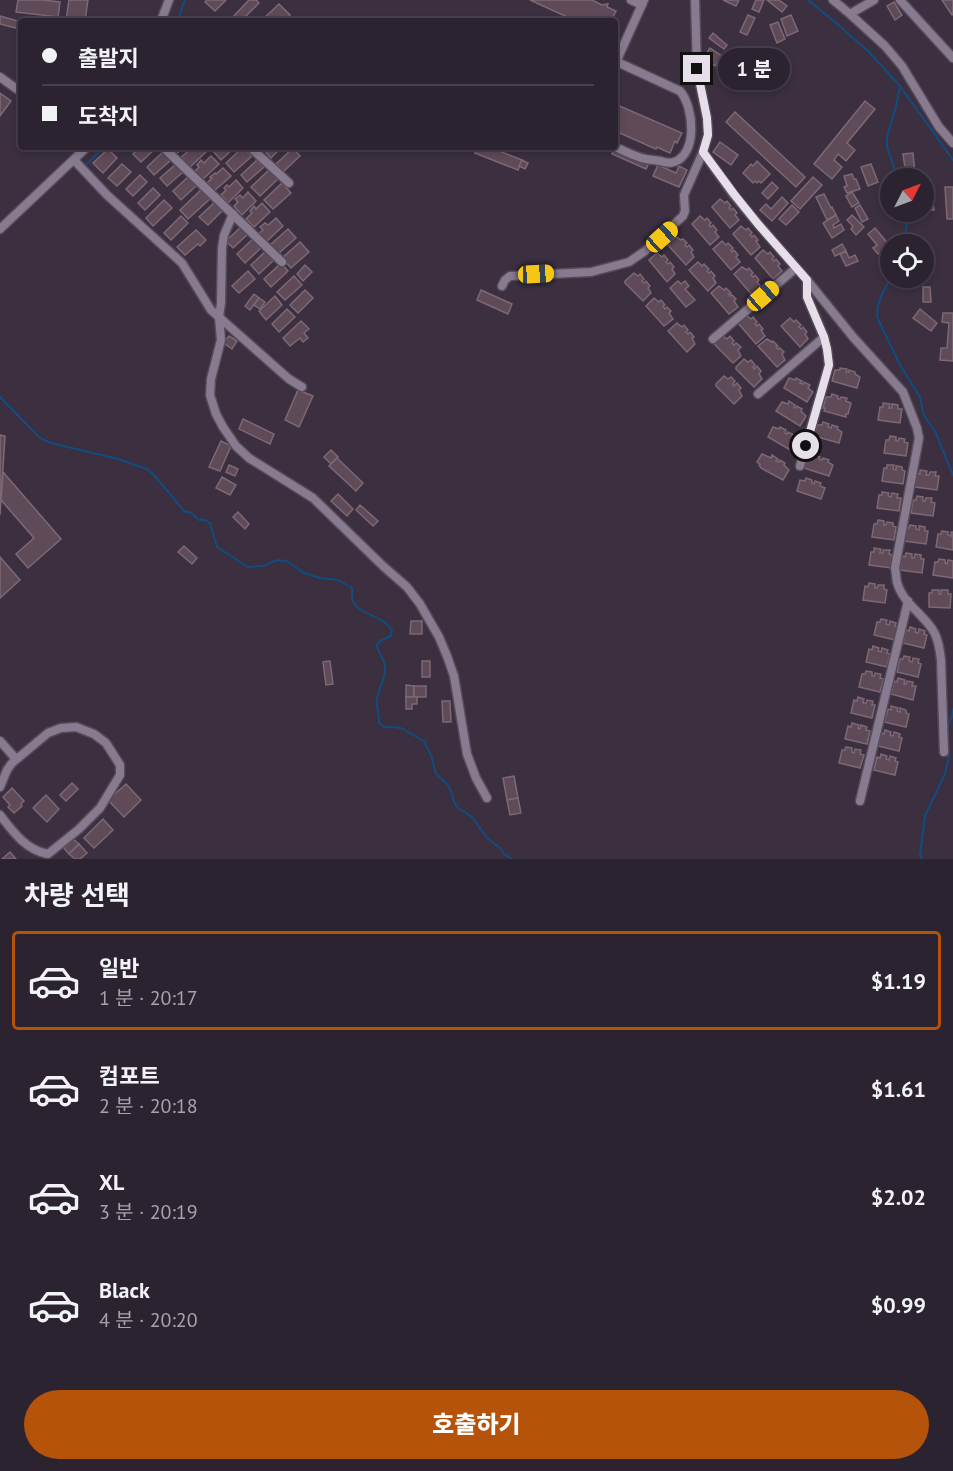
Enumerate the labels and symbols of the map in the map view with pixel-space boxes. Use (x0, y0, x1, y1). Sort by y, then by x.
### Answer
callout: 1 분 (718, 48, 790, 90)
route end (683, 55, 710, 82)
north arrow (880, 168, 934, 222)
car (643, 218, 681, 256)
car (518, 264, 554, 284)
car (744, 277, 782, 315)
route start (792, 432, 819, 459)

